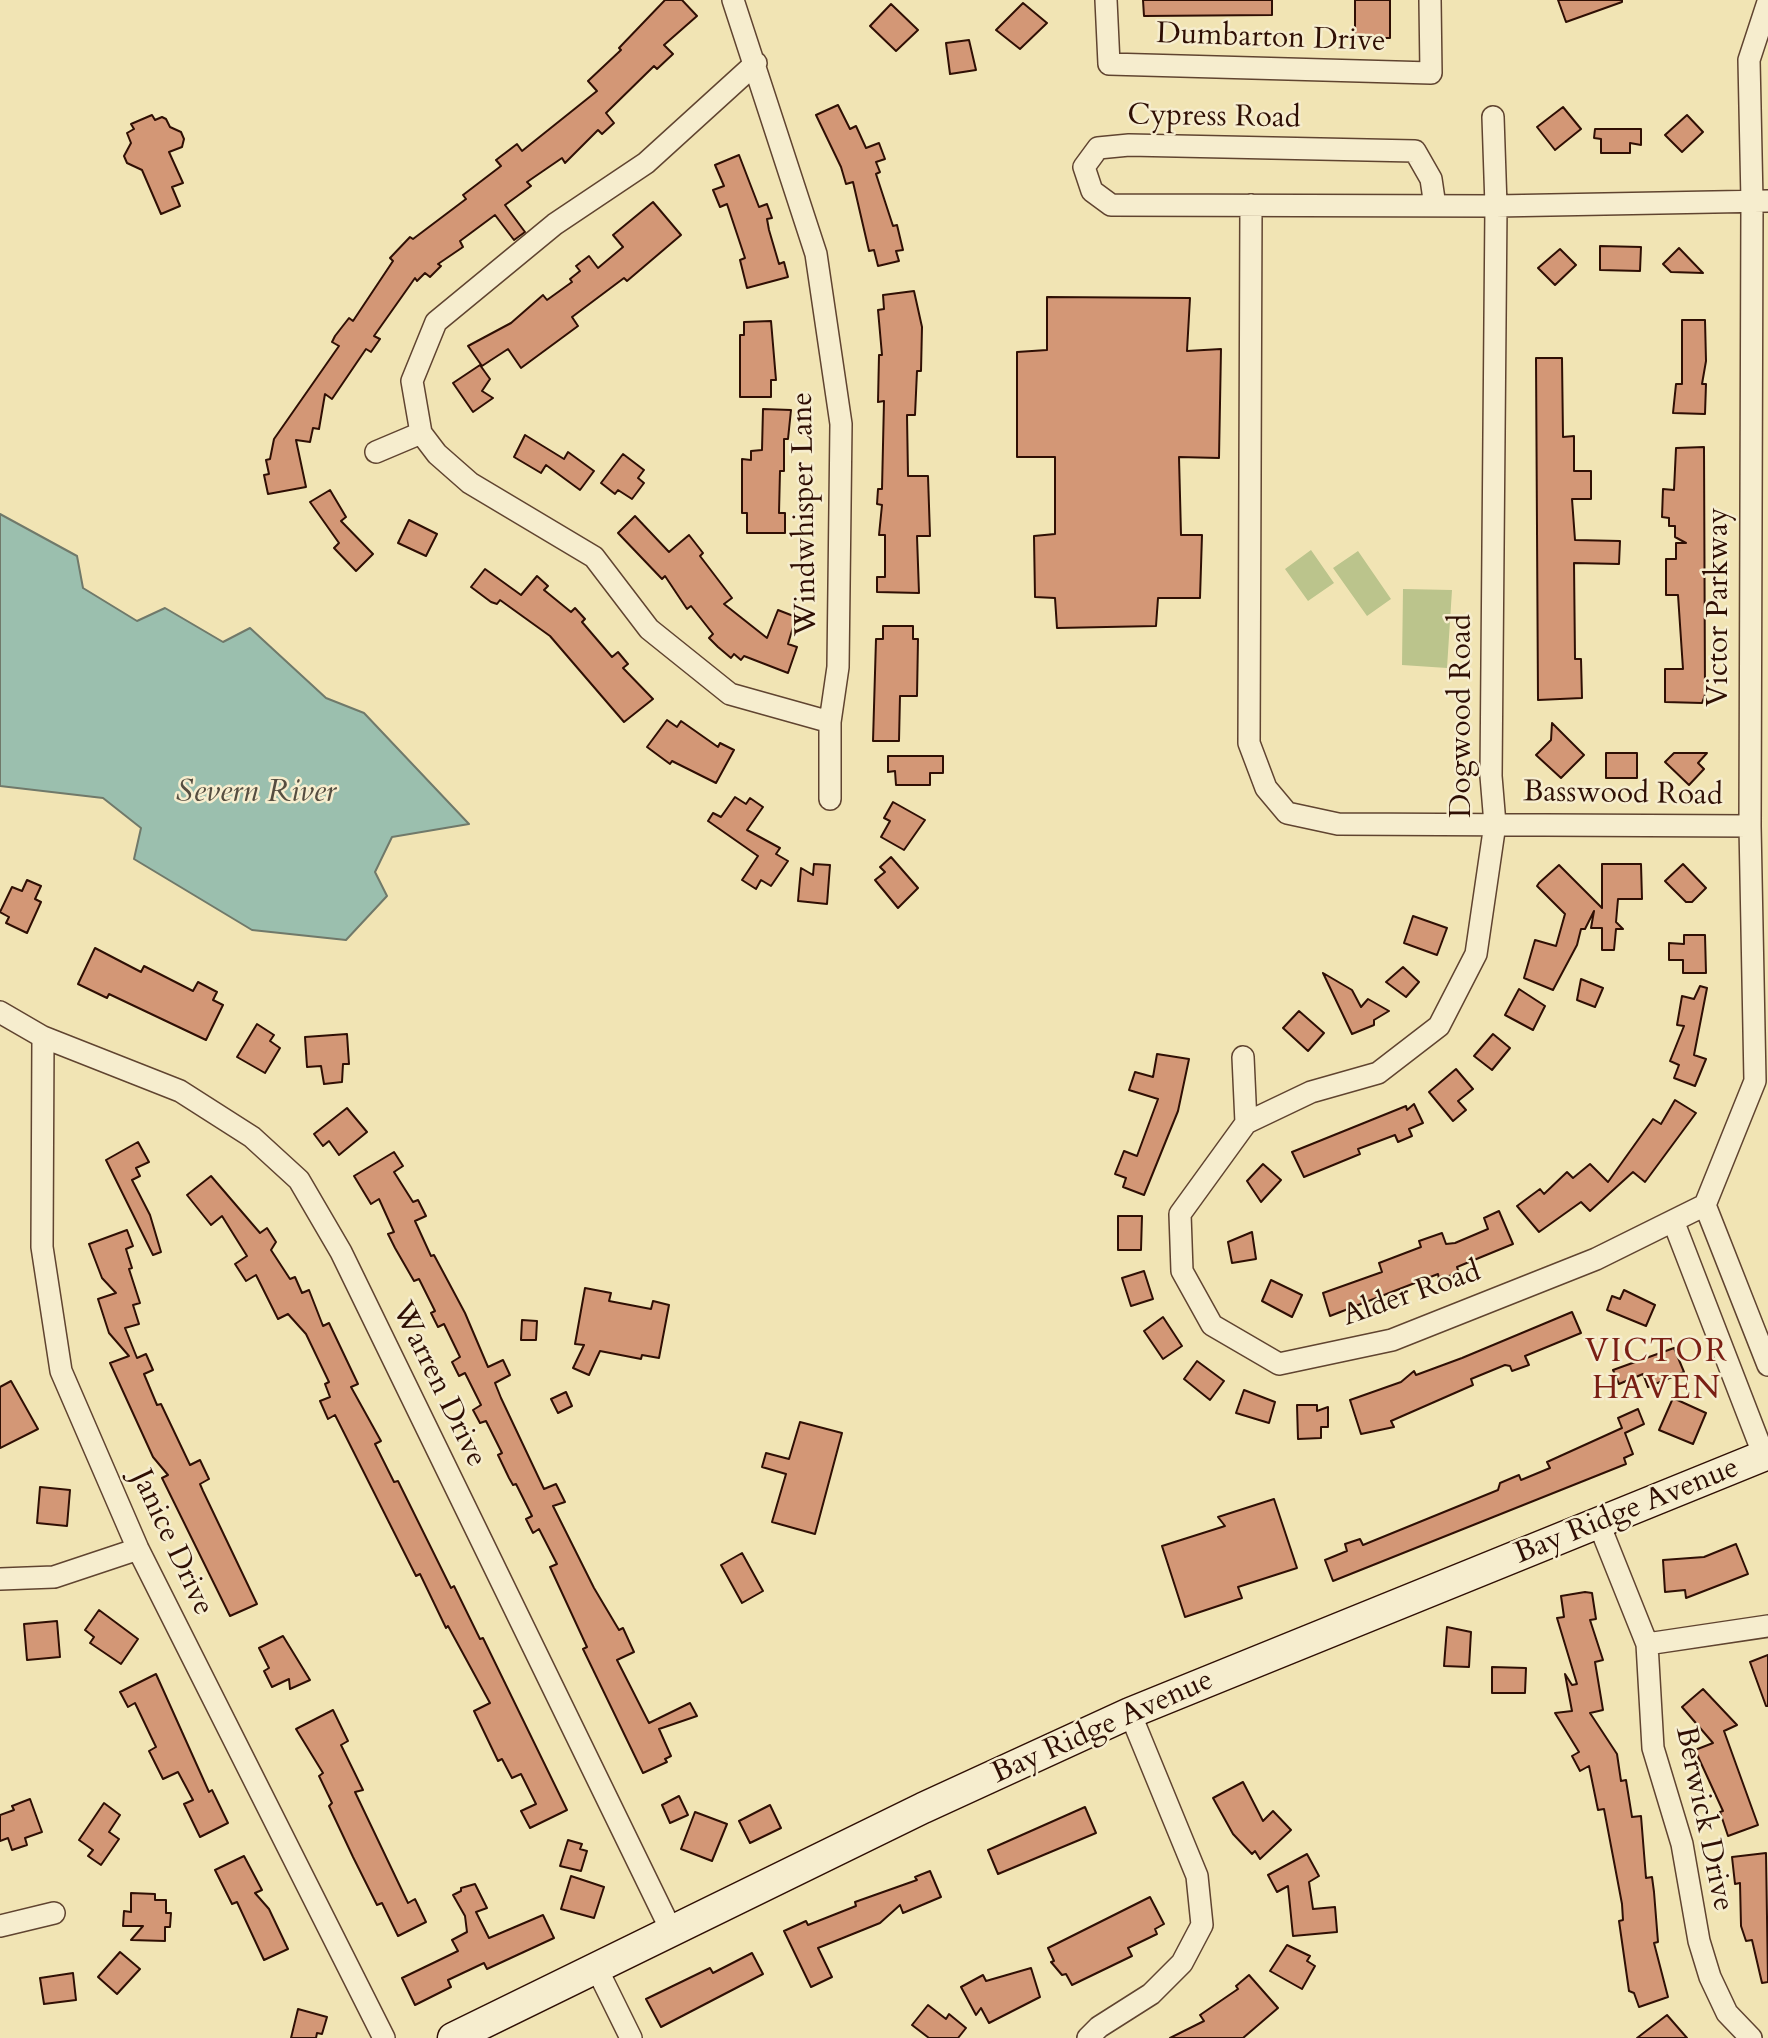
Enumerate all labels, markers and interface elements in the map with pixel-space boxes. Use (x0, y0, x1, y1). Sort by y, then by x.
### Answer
street label: Dumbarton Drive (1156, 17, 1386, 61)
street label: Cypress Road (1127, 98, 1301, 138)
street label: Windwhisper Lane (786, 392, 826, 636)
street label: Victor Parkway (1702, 507, 1738, 707)
street label: Dogwood Road (1445, 614, 1481, 818)
water label: Severn River (176, 775, 336, 813)
street label: Basswood Road (1523, 775, 1723, 815)
street label: Alder Road (1338, 1255, 1486, 1335)
street label: Warren Drive (383, 1297, 493, 1473)
district label: VICTOR HAVEN (1586, 1335, 1728, 1410)
street label: Bay Ridge Avenue (1510, 1451, 1744, 1573)
street label: Janice Drive (122, 1464, 220, 1622)
street label: Bay Ridge Avenue (987, 1663, 1219, 1793)
street label: Berwick Drive (1666, 1723, 1740, 1915)

